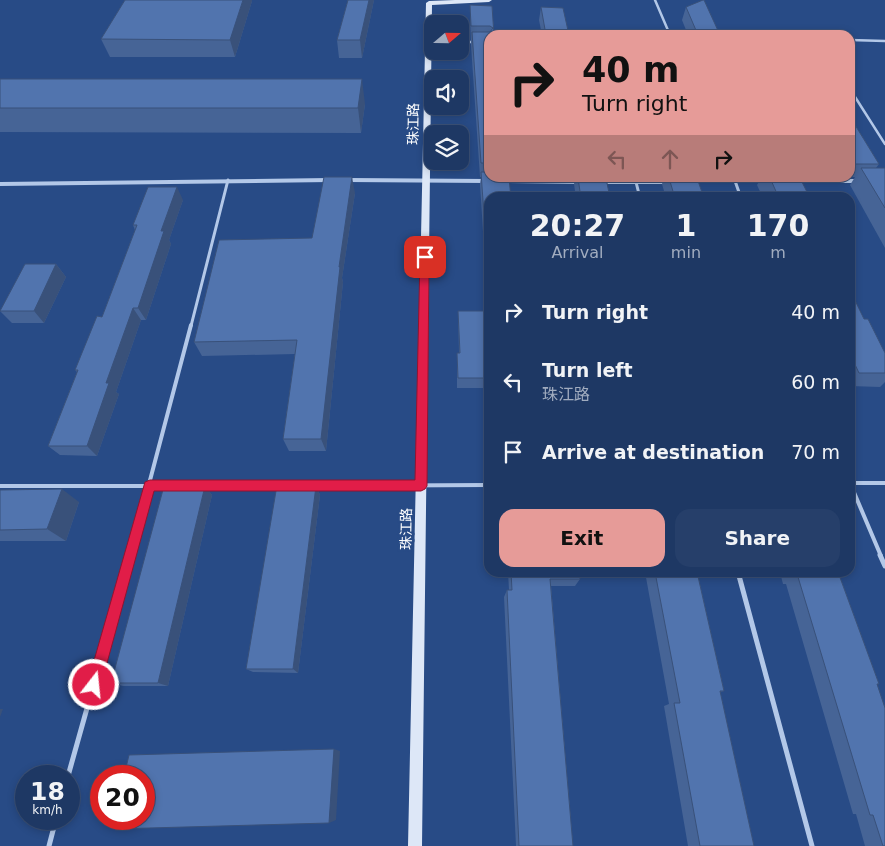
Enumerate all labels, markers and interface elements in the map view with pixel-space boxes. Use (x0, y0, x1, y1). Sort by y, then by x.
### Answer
north arrow (424, 15, 469, 60)
map controls (424, 15, 469, 170)
icon: right (499, 50, 564, 115)
text: 40 m (582, 50, 679, 90)
button: sound (424, 70, 469, 115)
text: Turn right (582, 91, 687, 116)
street label: 珠江路 (405, 103, 421, 145)
button: layers (424, 125, 469, 170)
icon: left (603, 145, 631, 173)
icon: ahead (656, 145, 684, 173)
icon: right (709, 145, 737, 173)
text: 20:27 (530, 208, 625, 243)
text: 1 (675, 208, 696, 243)
text: 170 (747, 208, 809, 243)
pin (404, 236, 446, 278)
icon: arrive (411, 243, 439, 271)
text: Arrival (551, 243, 603, 262)
text: min (671, 243, 701, 262)
text: m (770, 243, 786, 262)
icon: right (499, 298, 527, 326)
text: Turn right (542, 301, 648, 323)
text: 40 m (791, 301, 840, 323)
text: Turn left (542, 359, 633, 381)
icon: left (499, 368, 527, 396)
text: 60 m (791, 371, 840, 393)
text: 珠江路 (542, 385, 590, 404)
icon: arrive (499, 438, 527, 466)
text: Arrive at destination (542, 441, 764, 463)
text: 70 m (791, 441, 840, 463)
street label: 珠江路 (398, 508, 414, 550)
button: Exit (499, 509, 665, 567)
button: Share (675, 509, 840, 567)
position arrow (67, 658, 119, 710)
speed limit sign: 20 (90, 765, 155, 830)
text: 18 (30, 777, 65, 806)
text: km/h (32, 803, 63, 817)

